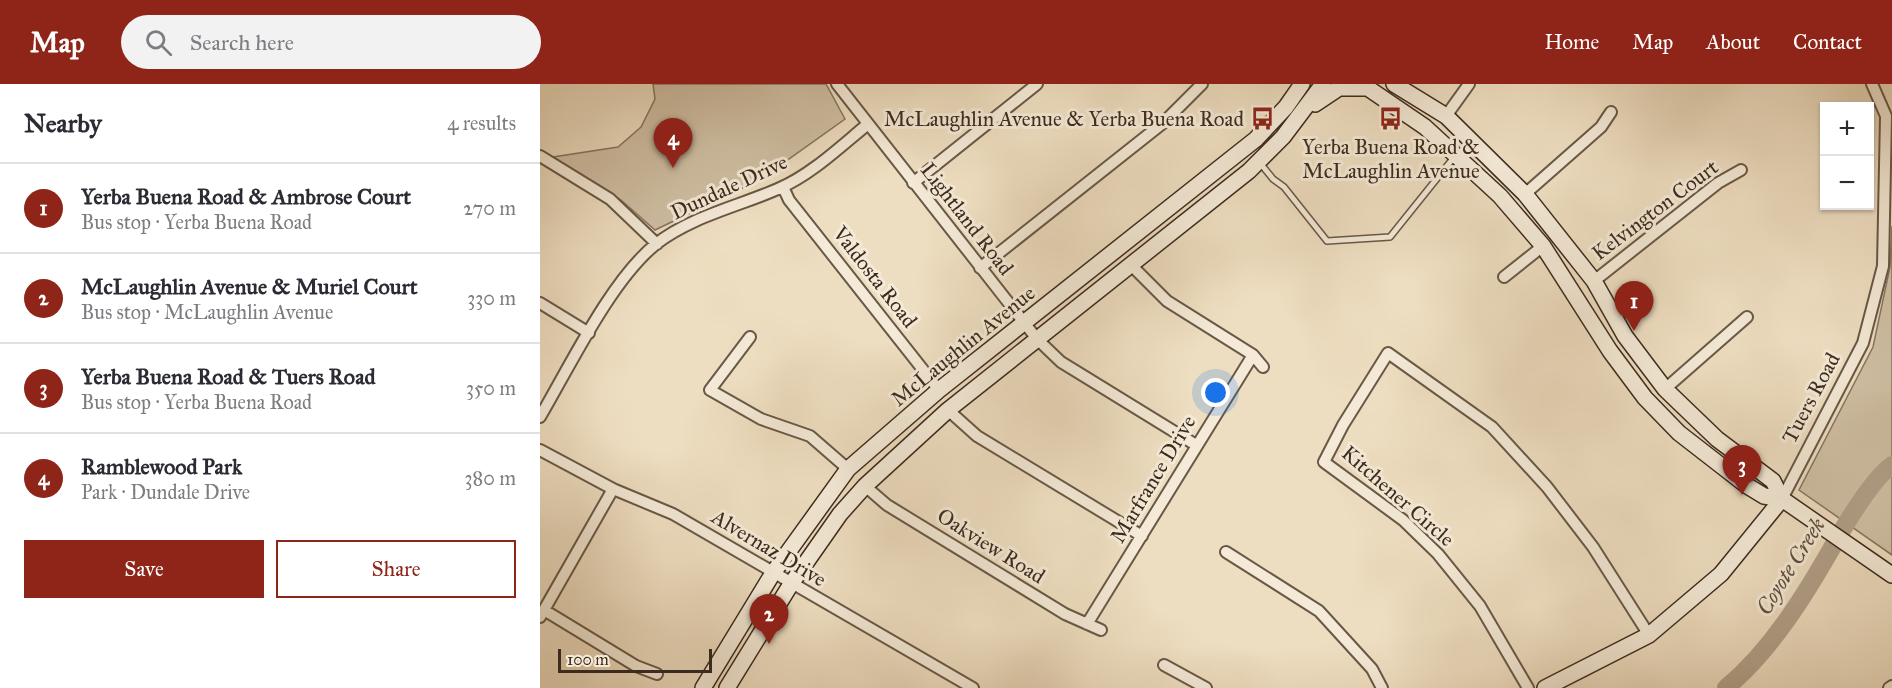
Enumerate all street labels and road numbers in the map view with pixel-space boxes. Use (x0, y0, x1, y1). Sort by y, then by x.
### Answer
street label: Dundale Drive (666, 148, 792, 225)
street label: Kelvington Court (1587, 154, 1724, 266)
street label: Lightland Road (915, 157, 1019, 281)
street label: Valdosta Road (827, 220, 923, 333)
street label: McLaughlin Avenue (886, 280, 1040, 412)
street label: Tuers Road (1776, 348, 1846, 448)
street label: Marfrance Drive (1105, 410, 1201, 548)
street label: Kitchener Circle (1336, 440, 1460, 552)
street label: Alvernaz Drive (706, 503, 831, 592)
street label: Oakview Road (932, 503, 1050, 590)

